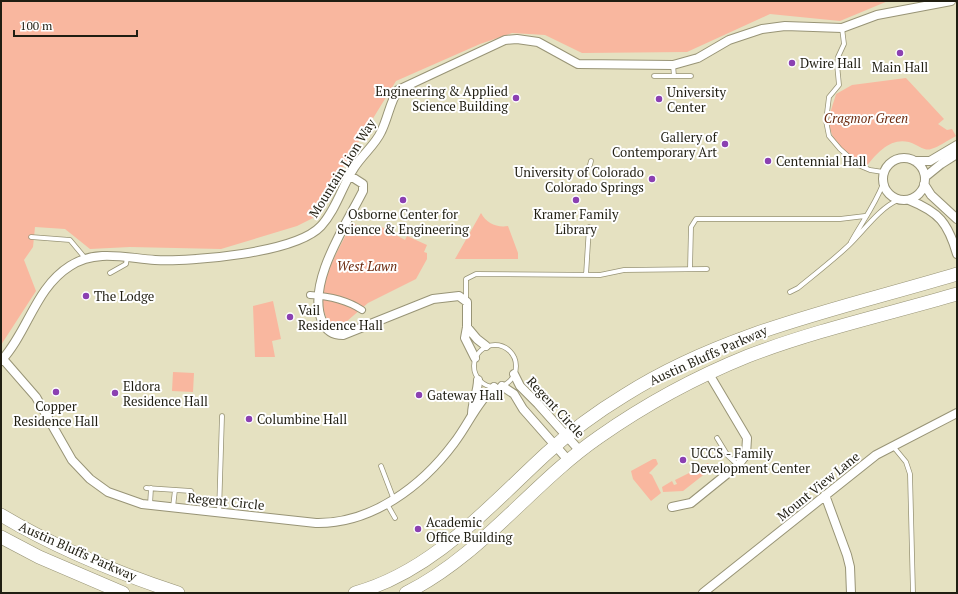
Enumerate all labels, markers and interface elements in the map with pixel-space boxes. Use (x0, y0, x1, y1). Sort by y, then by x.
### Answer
scale bar (14, 12, 137, 38)
text: 100 m (20, 18, 53, 33)
marker: Main Hall (895, 48, 905, 58)
place label: Dwire Hall (800, 54, 861, 72)
marker: Dwire Hall (787, 58, 797, 68)
place label: Main Hall (872, 58, 928, 76)
place label: Engineering & Applied Science Building (375, 82, 508, 115)
place label: University Center (667, 83, 727, 116)
marker: Engineering & Applied Science Building (511, 93, 521, 103)
marker: University Center (654, 94, 664, 104)
park label: Cragmor Green (824, 109, 908, 127)
street label: Mountain Lion Way (304, 115, 380, 221)
place label: Gallery of Contemporary Art (612, 128, 719, 161)
marker: Gallery of Contemporary Art (720, 139, 730, 149)
place label: Centennial Hall (776, 152, 867, 170)
marker: Centennial Hall (763, 156, 773, 166)
place label: University of Colorado Colorado Springs (515, 163, 644, 196)
marker: University of Colorado Colorado Springs (647, 174, 657, 184)
marker: Osborne Center for Science & Engineering (398, 195, 408, 205)
marker: Kramer Family Library (571, 195, 581, 205)
place label: Osborne Center for Science & Engineering (337, 205, 469, 238)
place label: Kramer Family Library (533, 205, 619, 238)
park label: West Lawn (337, 257, 397, 275)
place label: The Lodge (94, 287, 154, 305)
marker: The Lodge (81, 291, 91, 301)
place label: Vail Residence Hall (298, 301, 383, 334)
marker: Vail Residence Hall (285, 312, 295, 322)
street label: Austin Bluffs Parkway (646, 321, 770, 389)
street label: Regent Circle (523, 373, 589, 441)
place label: Eldora Residence Hall (123, 377, 208, 410)
place label: Gateway Hall (427, 386, 504, 404)
marker: Copper Residence Hall (51, 387, 61, 397)
marker: Eldora Residence Hall (110, 388, 120, 398)
marker: Gateway Hall (414, 390, 424, 400)
place label: Copper Residence Hall (14, 397, 99, 430)
place label: Columbine Hall (257, 410, 347, 428)
marker: Columbine Hall (244, 414, 254, 424)
place label: UCCS - Family Development Center (691, 444, 810, 477)
street label: Mount View Lane (773, 447, 863, 525)
marker: UCCS - Family Development Center (678, 455, 688, 465)
street label: Regent Circle (187, 488, 265, 514)
place label: Academic Office Building (426, 513, 513, 546)
street label: Austin Bluffs Parkway (16, 517, 140, 585)
marker: Academic Office Building (413, 524, 423, 534)

